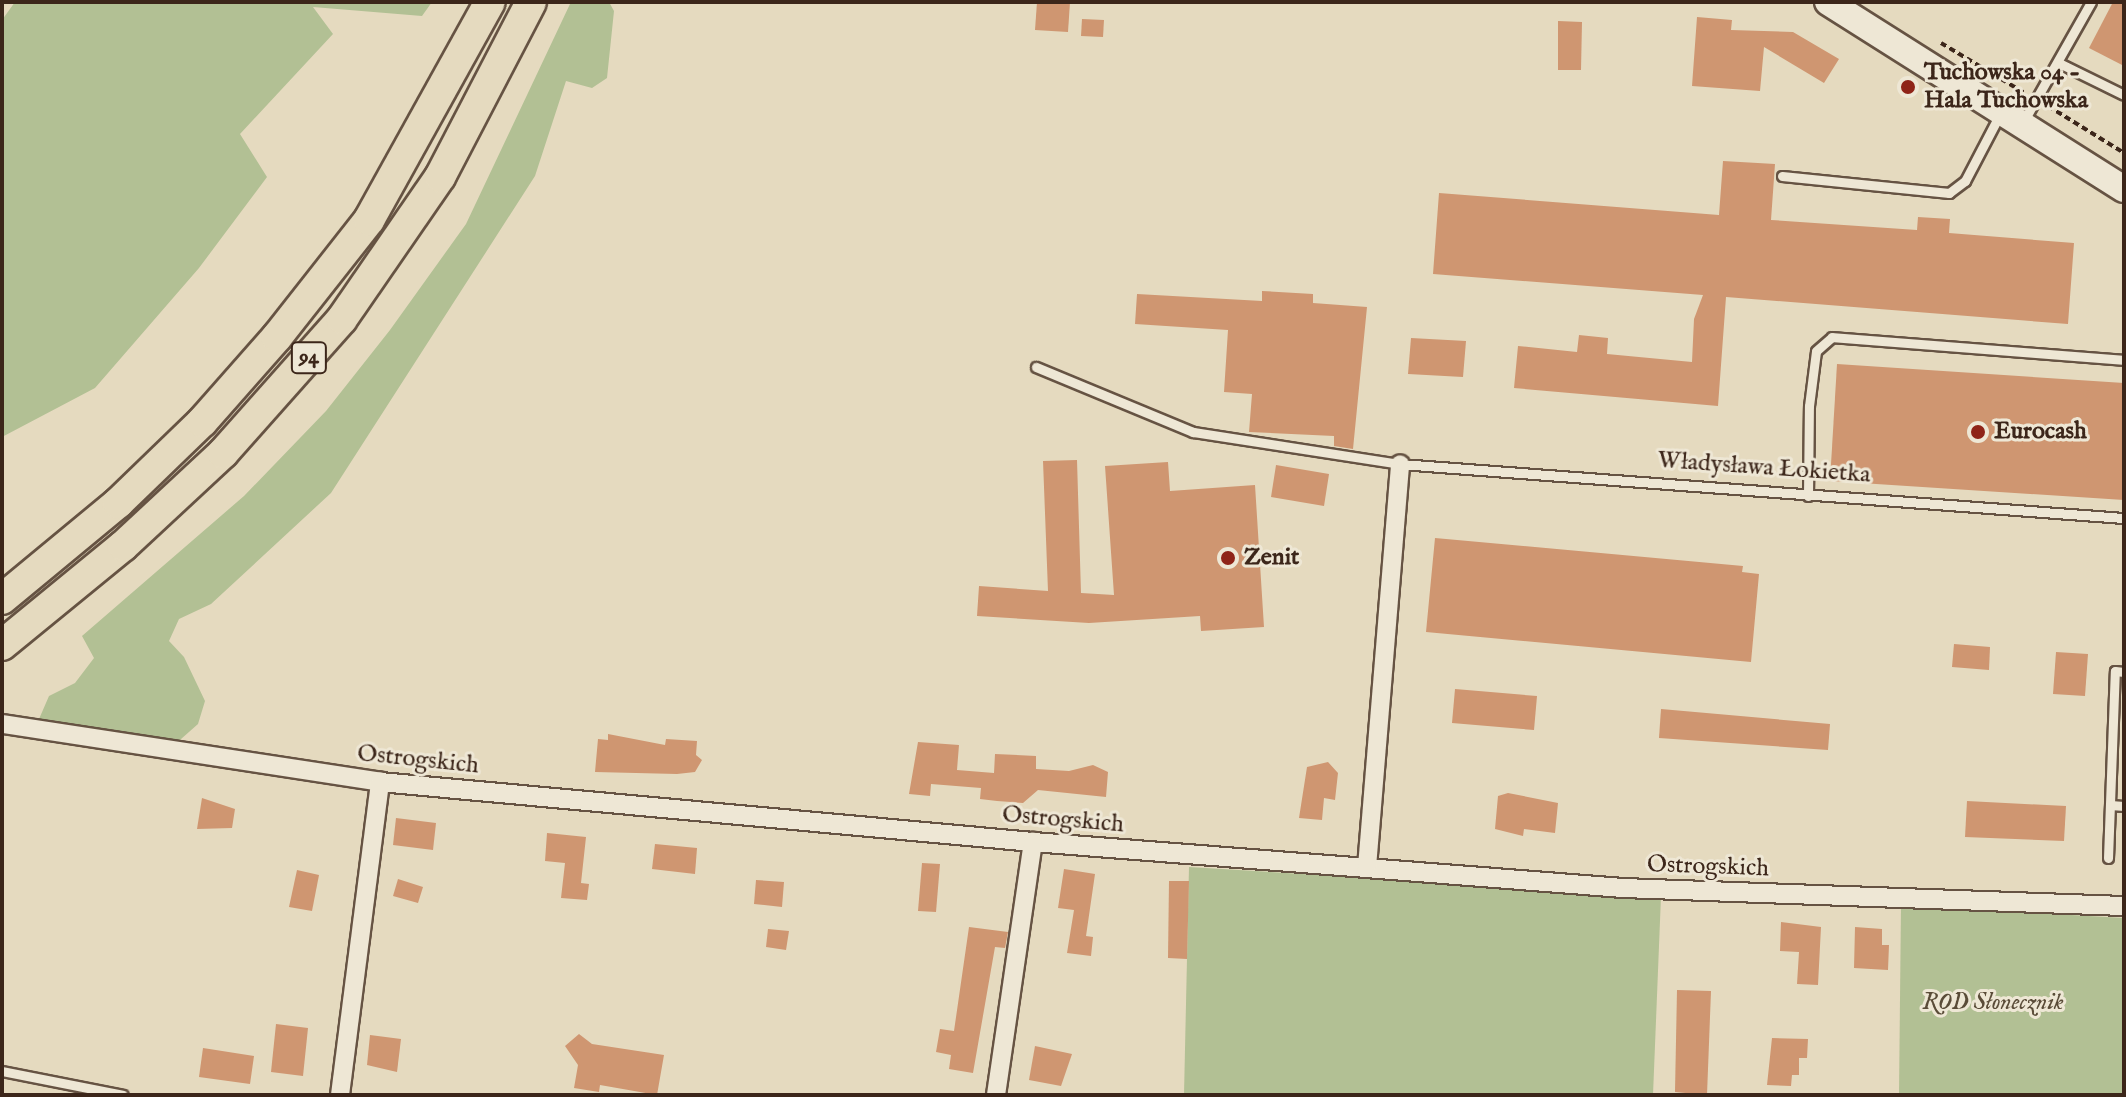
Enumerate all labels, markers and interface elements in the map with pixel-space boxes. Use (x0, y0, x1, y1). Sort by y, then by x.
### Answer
place label: Tuchowska 04 - Hala Tuchowska (1924, 59, 2088, 115)
marker: Tuchowska 04 - Hala Tuchowska (1899, 78, 1917, 96)
road number: 94 (289, 340, 329, 376)
place label: Eurocash (1994, 418, 2087, 446)
marker: Eurocash (1969, 423, 1987, 441)
street label: Władysława Łokietka (1657, 446, 1871, 490)
place label: Zenit (1244, 544, 1299, 572)
marker: Zenit (1219, 549, 1237, 567)
street label: Ostrogskich (356, 739, 480, 781)
street label: Ostrogskich (1001, 800, 1125, 840)
street label: Ostrogskich (1647, 850, 1769, 884)
park label: ROD Słonecznik (1922, 989, 2064, 1017)

